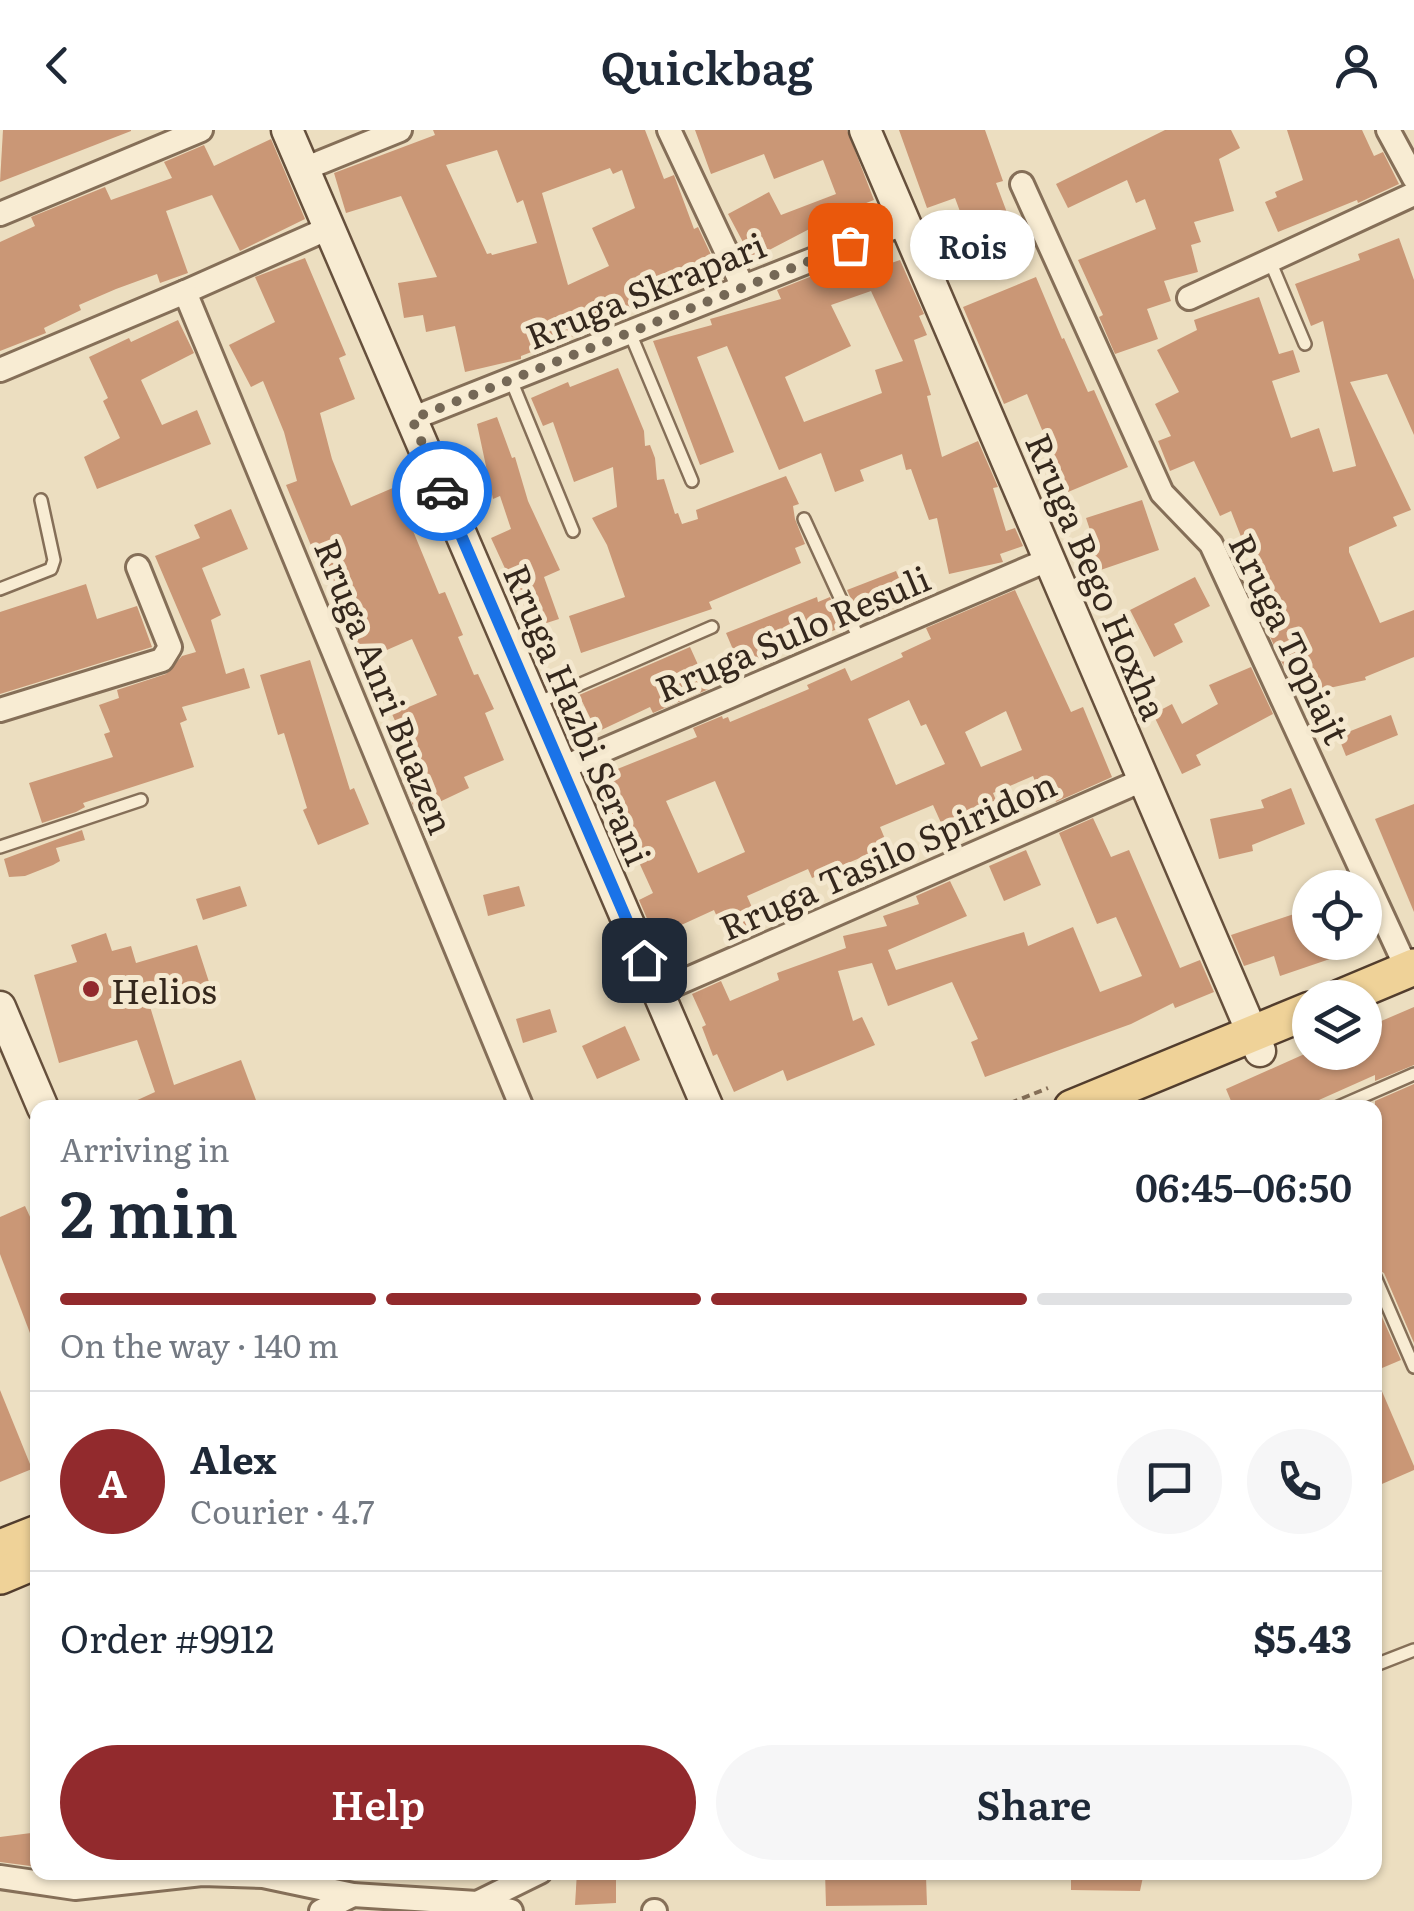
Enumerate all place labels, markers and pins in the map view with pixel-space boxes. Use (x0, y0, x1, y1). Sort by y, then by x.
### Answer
pin (808, 203, 893, 288)
callout: Rois (910, 210, 1035, 280)
pin (602, 918, 687, 1003)
place label: Helios (111, 963, 217, 1015)
marker: Helios (80, 978, 102, 1000)

